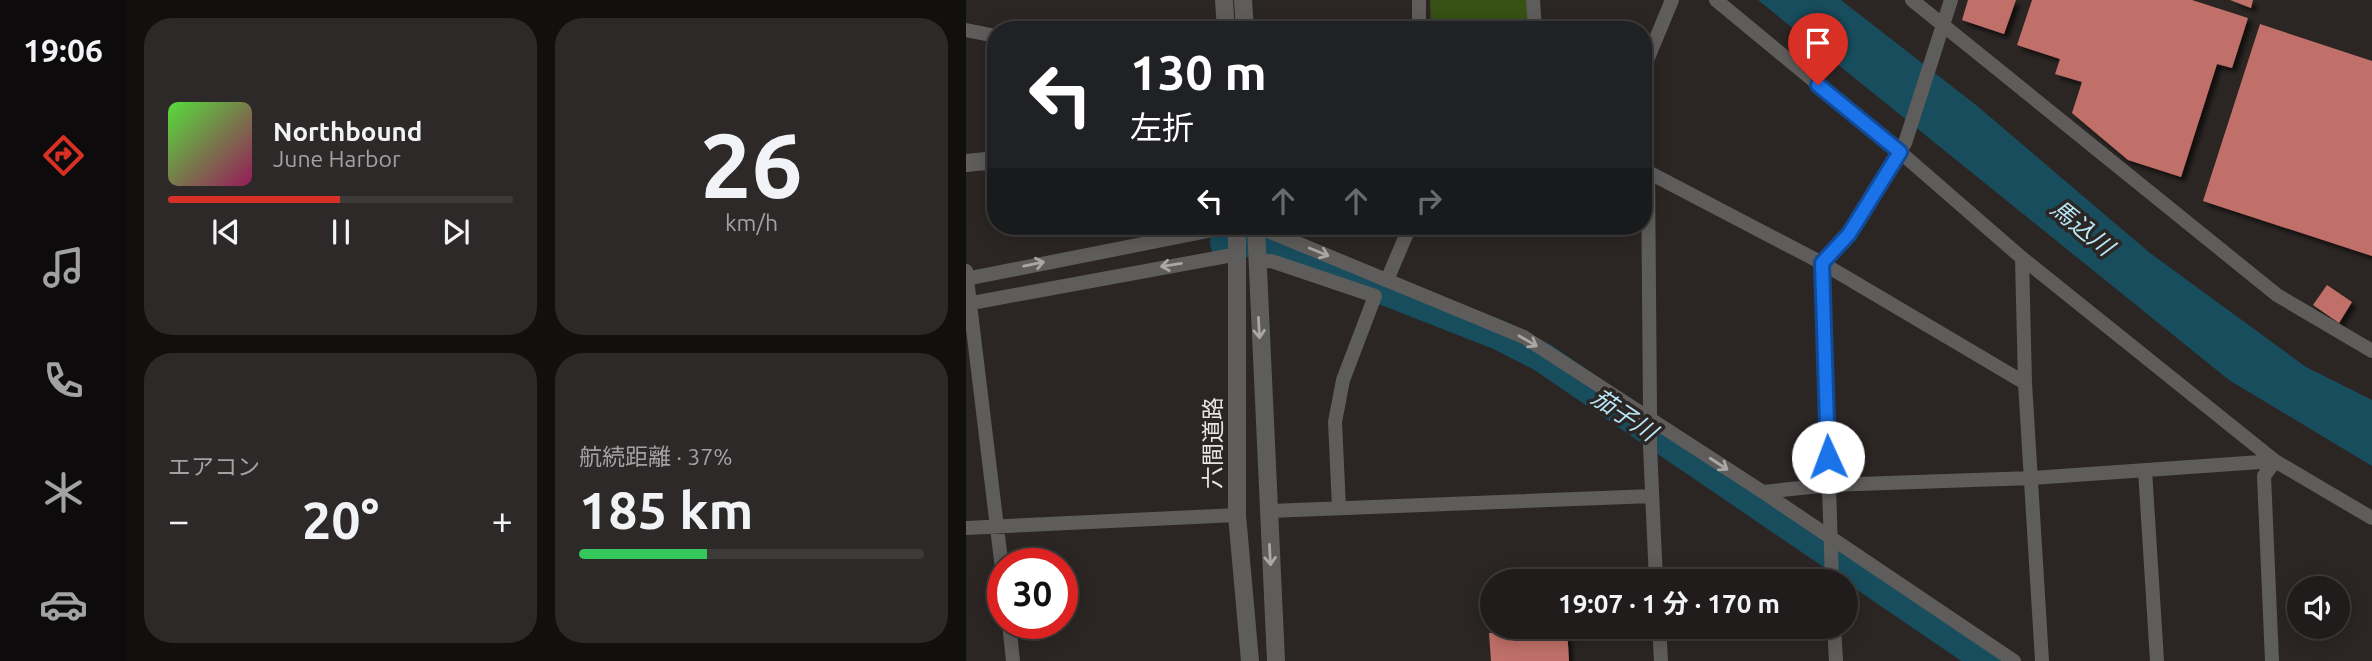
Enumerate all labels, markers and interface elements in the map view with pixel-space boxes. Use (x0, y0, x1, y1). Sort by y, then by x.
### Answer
pin (1788, 13, 1848, 85)
icon: arrive (1799, 24, 1837, 62)
text: 19:06 (23, 32, 103, 68)
text: 130 m (1130, 44, 1267, 99)
icon: left (1015, 49, 1106, 140)
text: 左折 (1130, 109, 1194, 145)
text: 26 (700, 113, 803, 215)
text: Northbound (273, 117, 422, 146)
icon: directions (39, 131, 88, 180)
text: June Harbor (273, 146, 401, 171)
icon: left (1191, 182, 1229, 220)
icon: ahead (1264, 182, 1302, 220)
icon: ahead (1337, 182, 1375, 220)
icon: right (1410, 182, 1448, 220)
water label: 馬込川 (2046, 194, 2121, 263)
text: km/h (725, 210, 778, 235)
icon: previous (207, 213, 245, 251)
icon: pause (322, 213, 360, 251)
icon: next (437, 213, 475, 251)
icon: music (39, 243, 88, 292)
one-way arrow (1308, 246, 1329, 259)
one-way arrow (1022, 257, 1045, 271)
one-way arrow (1160, 259, 1183, 272)
one-way arrow (1253, 316, 1266, 339)
one-way arrow (1518, 334, 1538, 348)
icon: phone (39, 356, 88, 405)
water label: 茄子川 (1587, 383, 1664, 448)
street label: 六間道路 (1200, 397, 1225, 489)
position arrow (1791, 420, 1865, 494)
text: 航続距離 · 37% (579, 444, 732, 469)
text: エアコン (168, 454, 260, 479)
one-way arrow (1709, 457, 1729, 471)
icon: climate (39, 468, 88, 517)
text: 185 km (579, 481, 753, 539)
text: 20° (302, 491, 379, 549)
text: − (168, 499, 189, 541)
text: + (492, 499, 513, 541)
one-way arrow (1264, 543, 1277, 566)
speed limit sign: 30 (987, 548, 1078, 639)
map controls (2287, 576, 2350, 639)
button: sound (2287, 576, 2350, 639)
icon: car (39, 580, 88, 629)
text: 19:07 · 1 分 · 170 m (1558, 589, 1780, 618)

